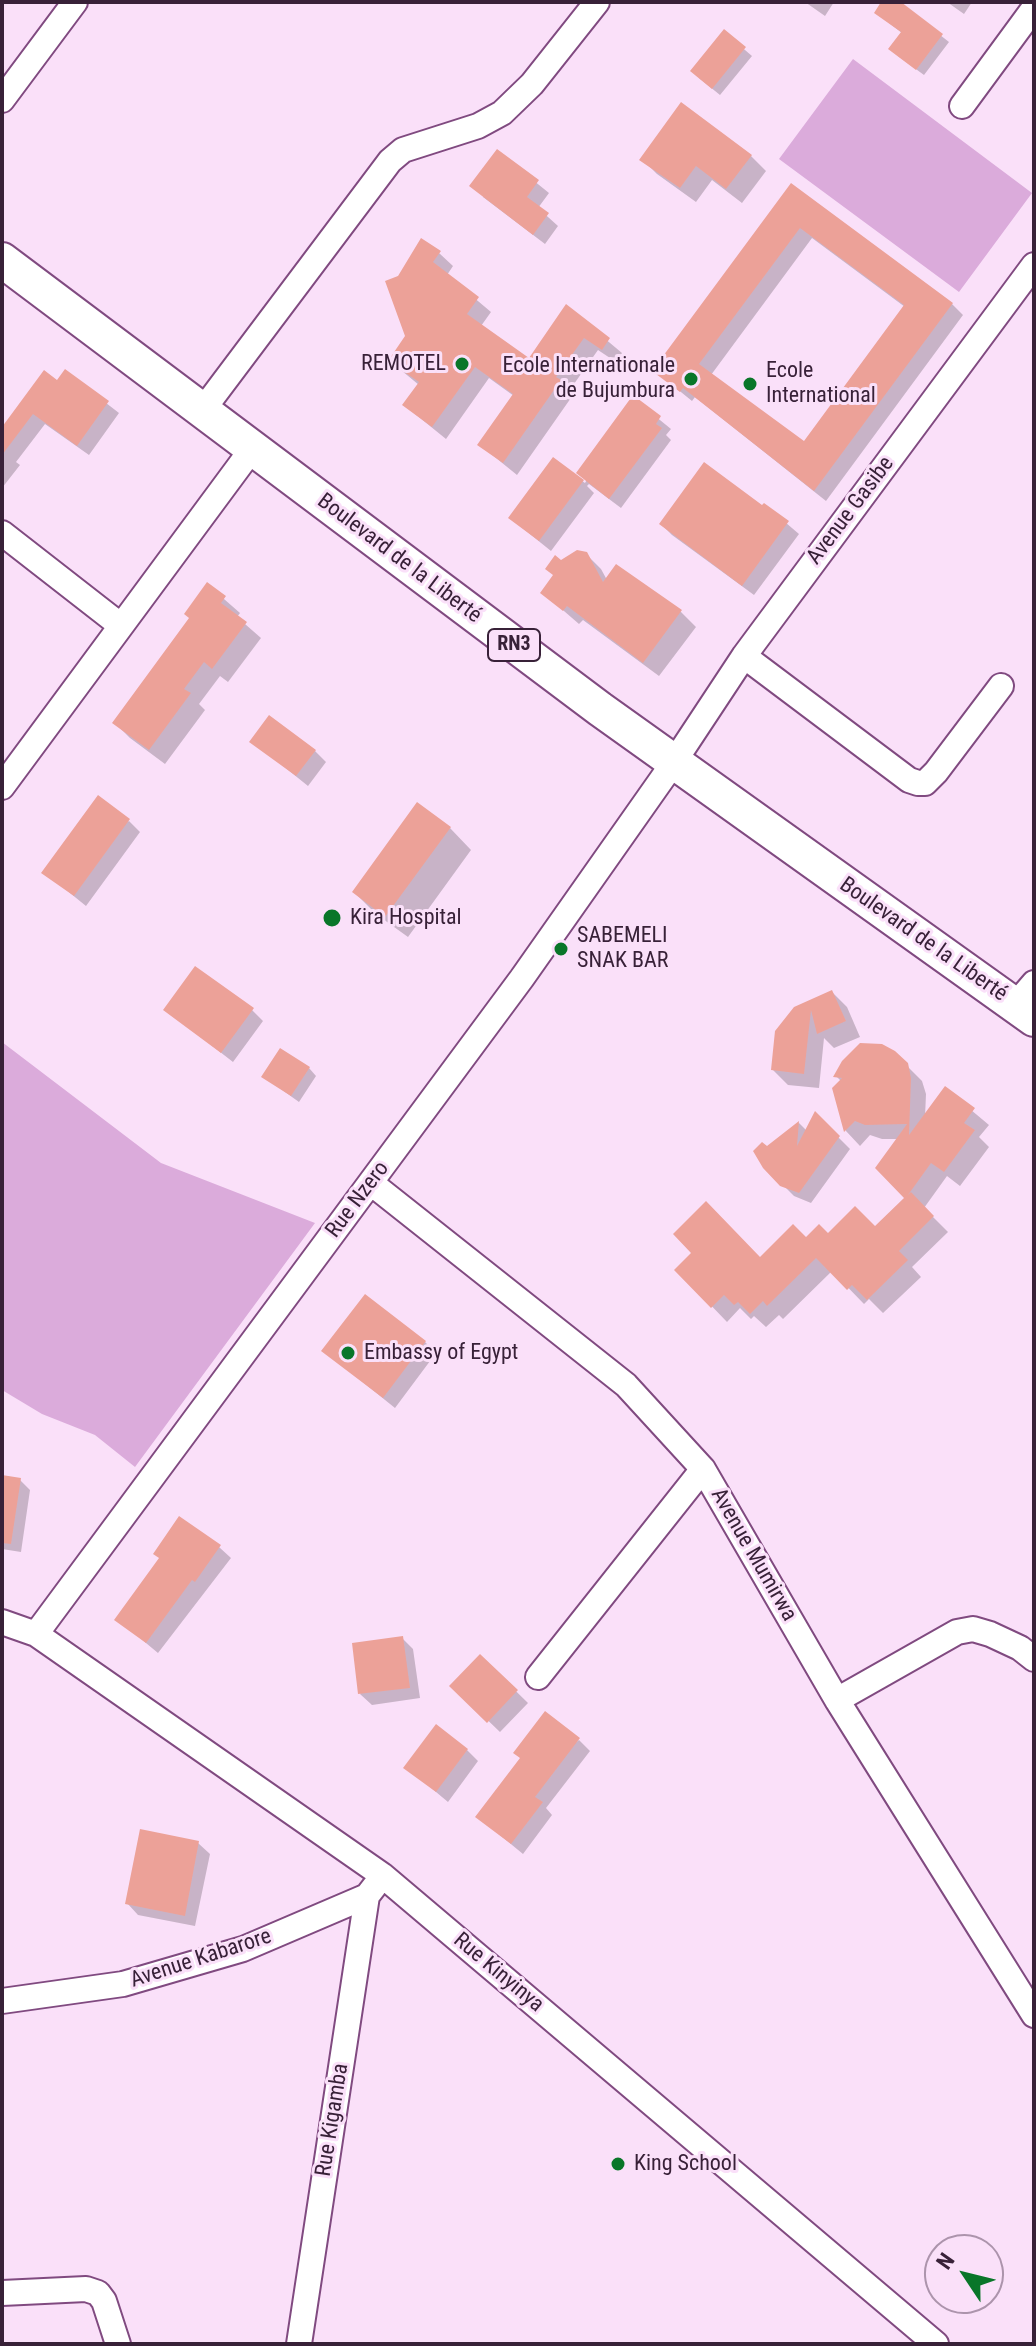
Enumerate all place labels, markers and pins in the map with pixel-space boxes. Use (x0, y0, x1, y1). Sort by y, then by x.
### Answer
place label: REMOTEL (361, 351, 446, 377)
place label: Ecole Internationale de Bujumbura (503, 353, 675, 404)
marker: REMOTEL (453, 355, 471, 373)
place label: Ecole International (766, 358, 876, 410)
marker: Ecole Internationale de Bujumbura (682, 370, 700, 388)
marker: Ecole International (741, 375, 759, 393)
place label: Kira Hospital (350, 905, 462, 931)
marker: Kira Hospital (321, 907, 343, 929)
place label: SABEMELI SNAK BAR (577, 923, 668, 974)
marker: SABEMELI SNAK BAR (552, 940, 570, 958)
place label: Embassy of Egypt (364, 1340, 518, 1366)
marker: Embassy of Egypt (339, 1344, 357, 1362)
place label: King School (634, 2151, 737, 2177)
marker: King School (609, 2155, 627, 2173)

